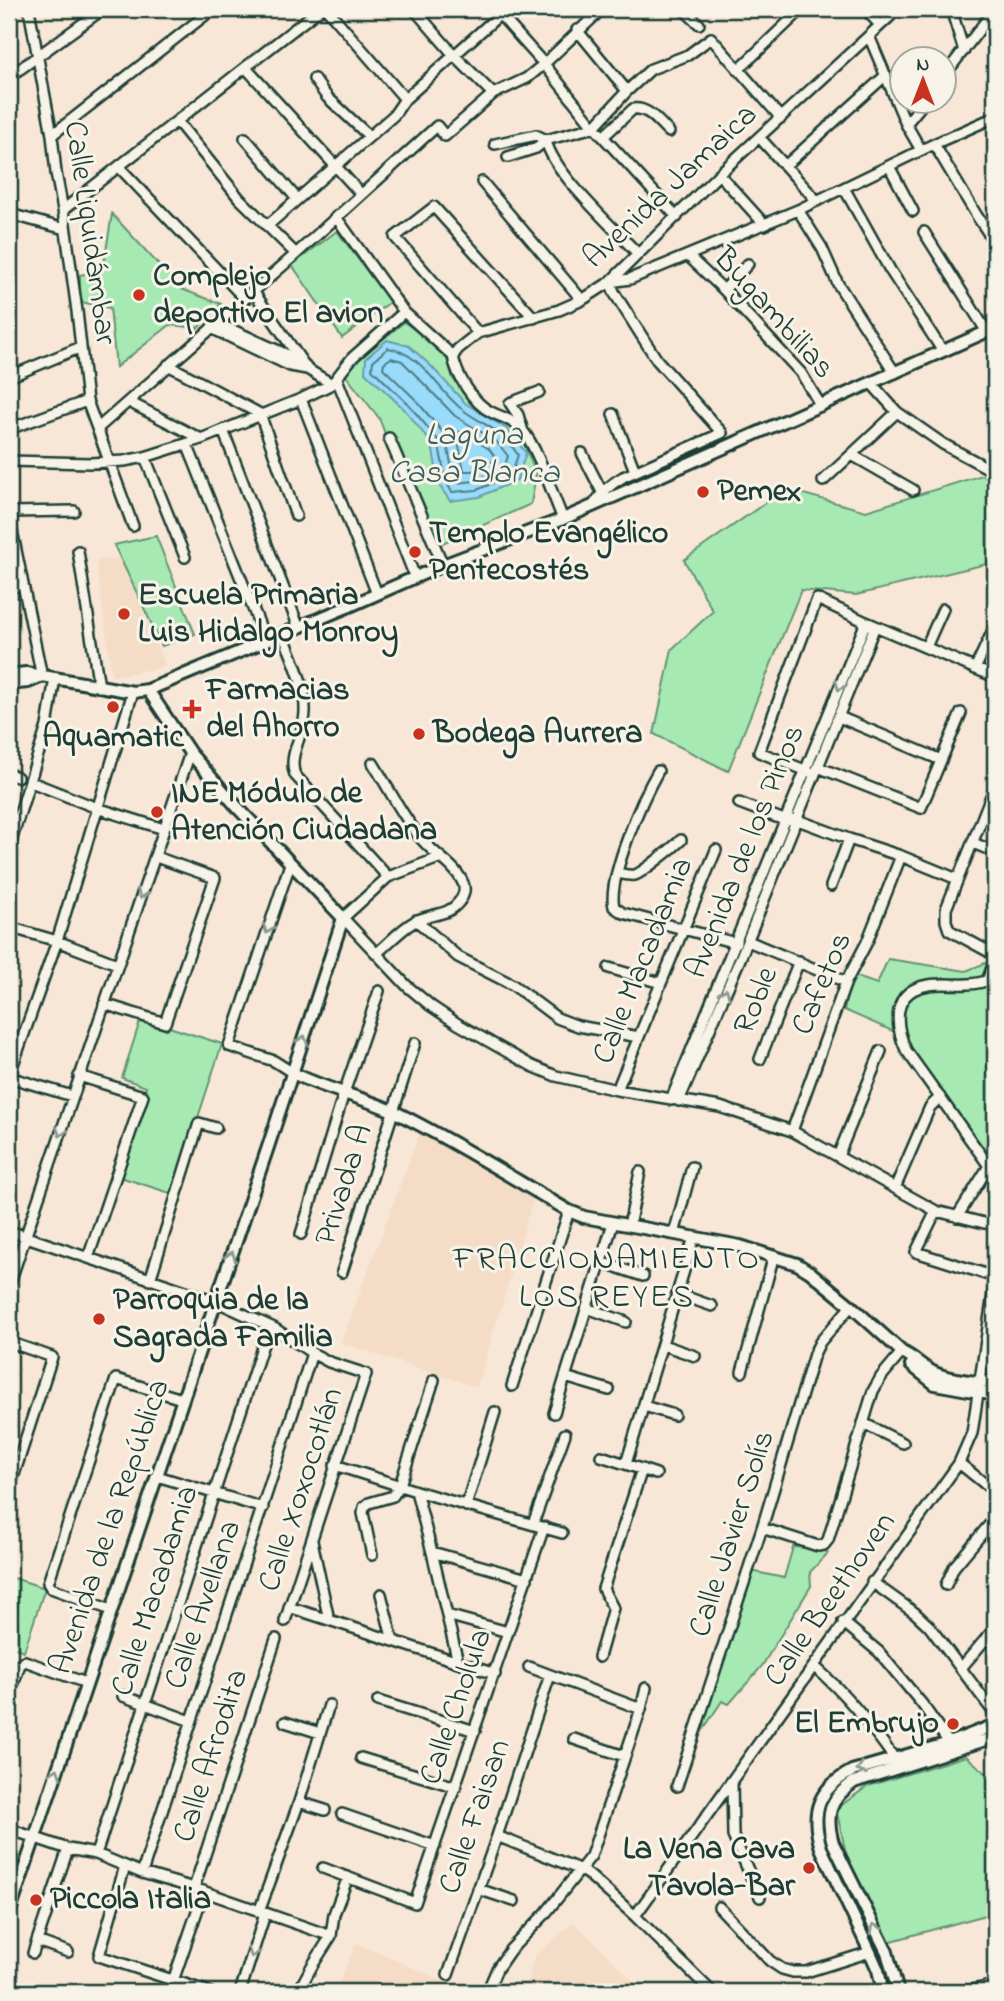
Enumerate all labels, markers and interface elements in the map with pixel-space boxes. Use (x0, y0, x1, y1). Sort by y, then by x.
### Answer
north arrow (888, 46, 958, 116)
text: N (917, 52, 930, 79)
street label: Avenida Jamaica (573, 93, 769, 281)
street label: Calle Liquidámbar (50, 118, 128, 348)
street label: Bugambilias (700, 237, 845, 391)
place label: Complejo deportivo El avion (153, 254, 384, 338)
marker: Complejo deportivo El avion (131, 287, 147, 303)
water label: Laguna Casa Blanca (388, 412, 561, 498)
place label: Pemex (717, 469, 801, 516)
marker: Pemex (695, 484, 711, 500)
place label: Templo Evangélico Pentecostés (429, 511, 669, 595)
marker: Templo Evangélico Pentecostés (407, 544, 423, 560)
place label: Escuela Primaria Luis Hidalgo Monroy (138, 573, 399, 658)
marker: Escuela Primaria Luis Hidalgo Monroy (116, 606, 132, 622)
place label: Farmacias del Ahorro (204, 668, 350, 752)
one-way arrow (835, 679, 849, 691)
marker: Aquamatic (105, 699, 121, 715)
marker: Farmacias del Ahorro (184, 701, 200, 717)
place label: Bodega Aurrera (431, 711, 642, 759)
place label: Aquamatic (42, 715, 184, 762)
street label: Avenida de los Pinos (674, 718, 818, 986)
marker: Bodega Aurrera (411, 726, 427, 742)
place label: INE Módulo de Atención Ciudadana (171, 771, 437, 855)
marker: INE Módulo de Atención Ciudadana (149, 804, 165, 820)
street label: Calle Macadamia (581, 851, 707, 1071)
one-way arrow (137, 887, 151, 899)
one-way arrow (262, 922, 276, 934)
street label: Cafetos (780, 925, 866, 1043)
street label: Roble (722, 960, 792, 1042)
one-way arrow (717, 988, 731, 1000)
one-way arrow (295, 1034, 310, 1046)
street label: Privada A (303, 1118, 387, 1252)
one-way arrow (55, 1125, 69, 1138)
district label: FRACCIONAMIENTO LOS REYES (452, 1236, 761, 1322)
one-way arrow (223, 1250, 237, 1262)
place label: Parroquia de la Sagrada Familia (113, 1278, 333, 1363)
marker: Parroquia de la Sagrada Familia (91, 1311, 107, 1327)
street label: Avenida de la República (38, 1373, 184, 1681)
street label: Calle Xoxocotlán (247, 1382, 357, 1598)
street label: Calle Javier Solís (677, 1425, 789, 1643)
street label: Calle Macadamia (100, 1479, 212, 1703)
street label: Calle Beethoven (753, 1503, 909, 1697)
street label: Calle Avellana (153, 1514, 255, 1696)
street label: Calle Cholula (408, 1622, 506, 1792)
street label: Calle Afrodita (162, 1663, 262, 1849)
place label: El Embrujo (794, 1701, 939, 1748)
marker: El Embrujo (945, 1716, 961, 1732)
street label: Calle Faisan (428, 1733, 524, 1901)
one-way arrow (855, 1760, 867, 1775)
one-way arrow (48, 1767, 62, 1779)
place label: La Vena Cava Tavola-Bar (623, 1827, 796, 1911)
marker: La Vena Cava Tavola-Bar (801, 1860, 817, 1876)
place label: Piccola Italia (50, 1877, 211, 1924)
marker: Piccola Italia (28, 1892, 44, 1908)
one-way arrow (870, 1923, 884, 1935)
one-way arrow (247, 1947, 261, 1959)

